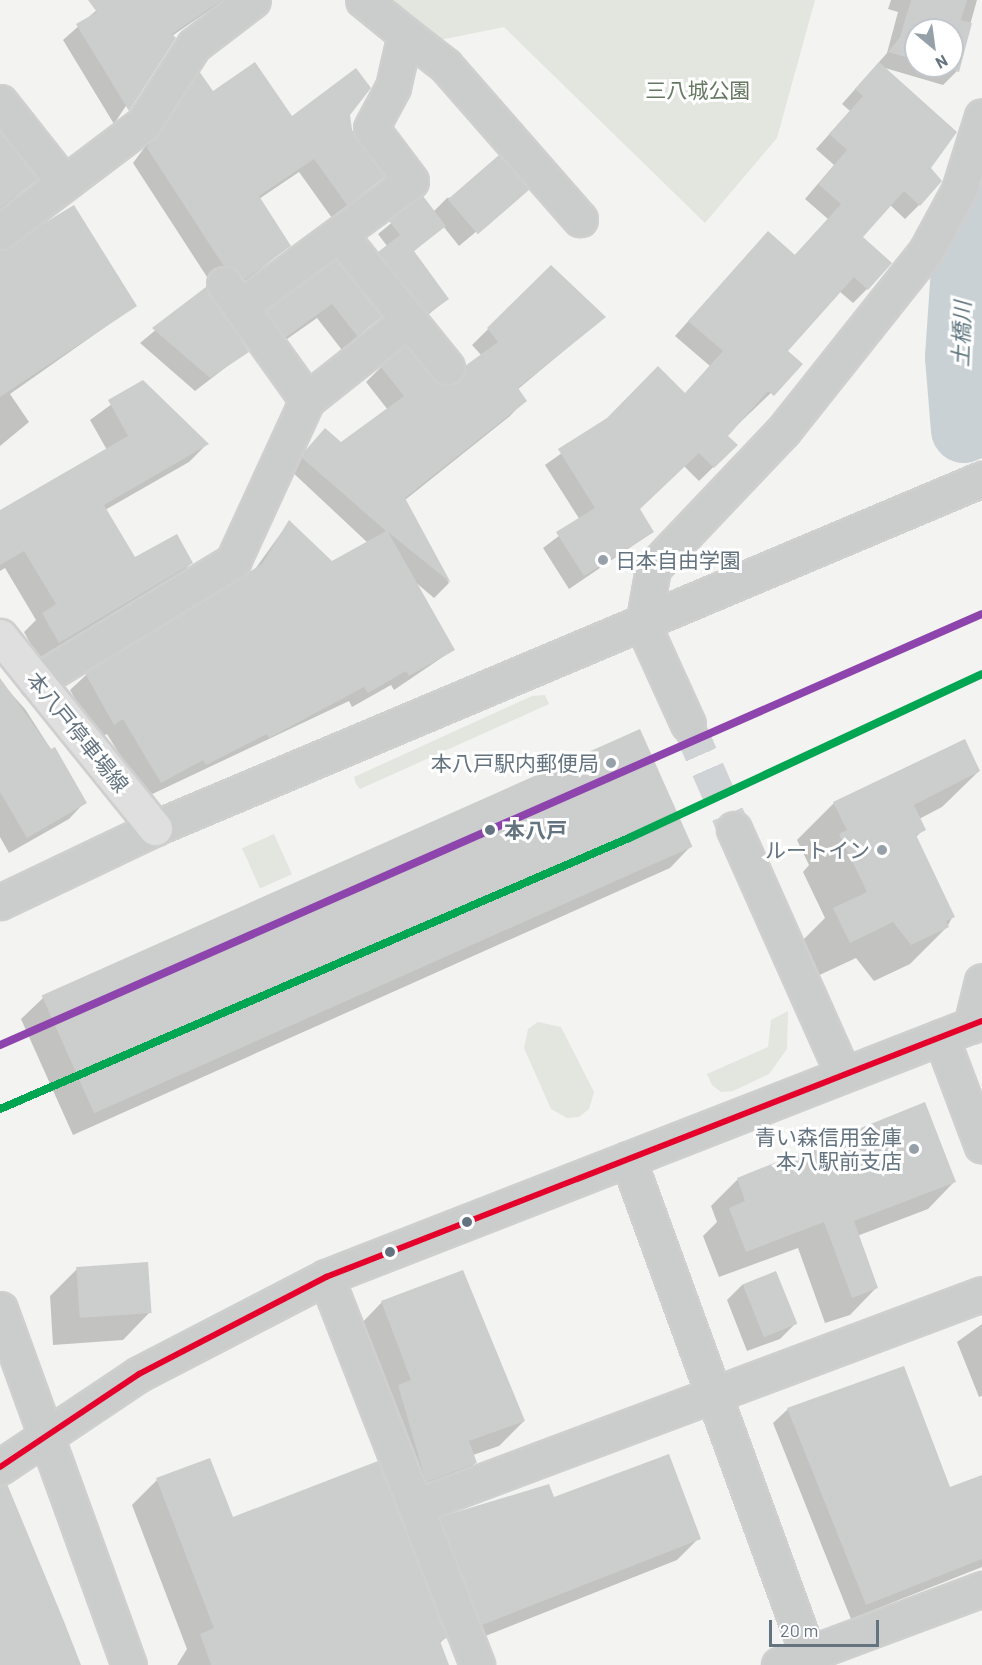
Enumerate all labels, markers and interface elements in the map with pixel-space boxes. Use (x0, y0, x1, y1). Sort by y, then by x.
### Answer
north arrow (904, 18, 964, 78)
text: N (933, 52, 951, 73)
park label: 三八城公園 (646, 77, 750, 103)
water label: 土橋川 (947, 301, 975, 367)
place label: 日本自由学園 (615, 547, 741, 573)
marker: 日本自由学園 (596, 553, 610, 567)
street label: 本八戸停車場線 (22, 667, 134, 797)
place label: 本八戸駅内郵便局 (431, 750, 599, 776)
marker: 本八戸駅内郵便局 (604, 756, 618, 770)
place label: 本八戸 (504, 817, 567, 843)
marker: 本八戸 (481, 821, 499, 839)
place label: ルートイン (765, 837, 870, 863)
marker: ルートイン (875, 843, 889, 857)
place label: 青い森信用金庫 本八駅前支店 (755, 1124, 902, 1174)
marker: 青い森信用金庫 本八駅前支店 (907, 1142, 921, 1156)
unlabelled marker (461, 1216, 473, 1228)
unlabelled marker (384, 1246, 396, 1258)
scale bar (772, 1608, 882, 1646)
text: 20 m (780, 1619, 818, 1641)

